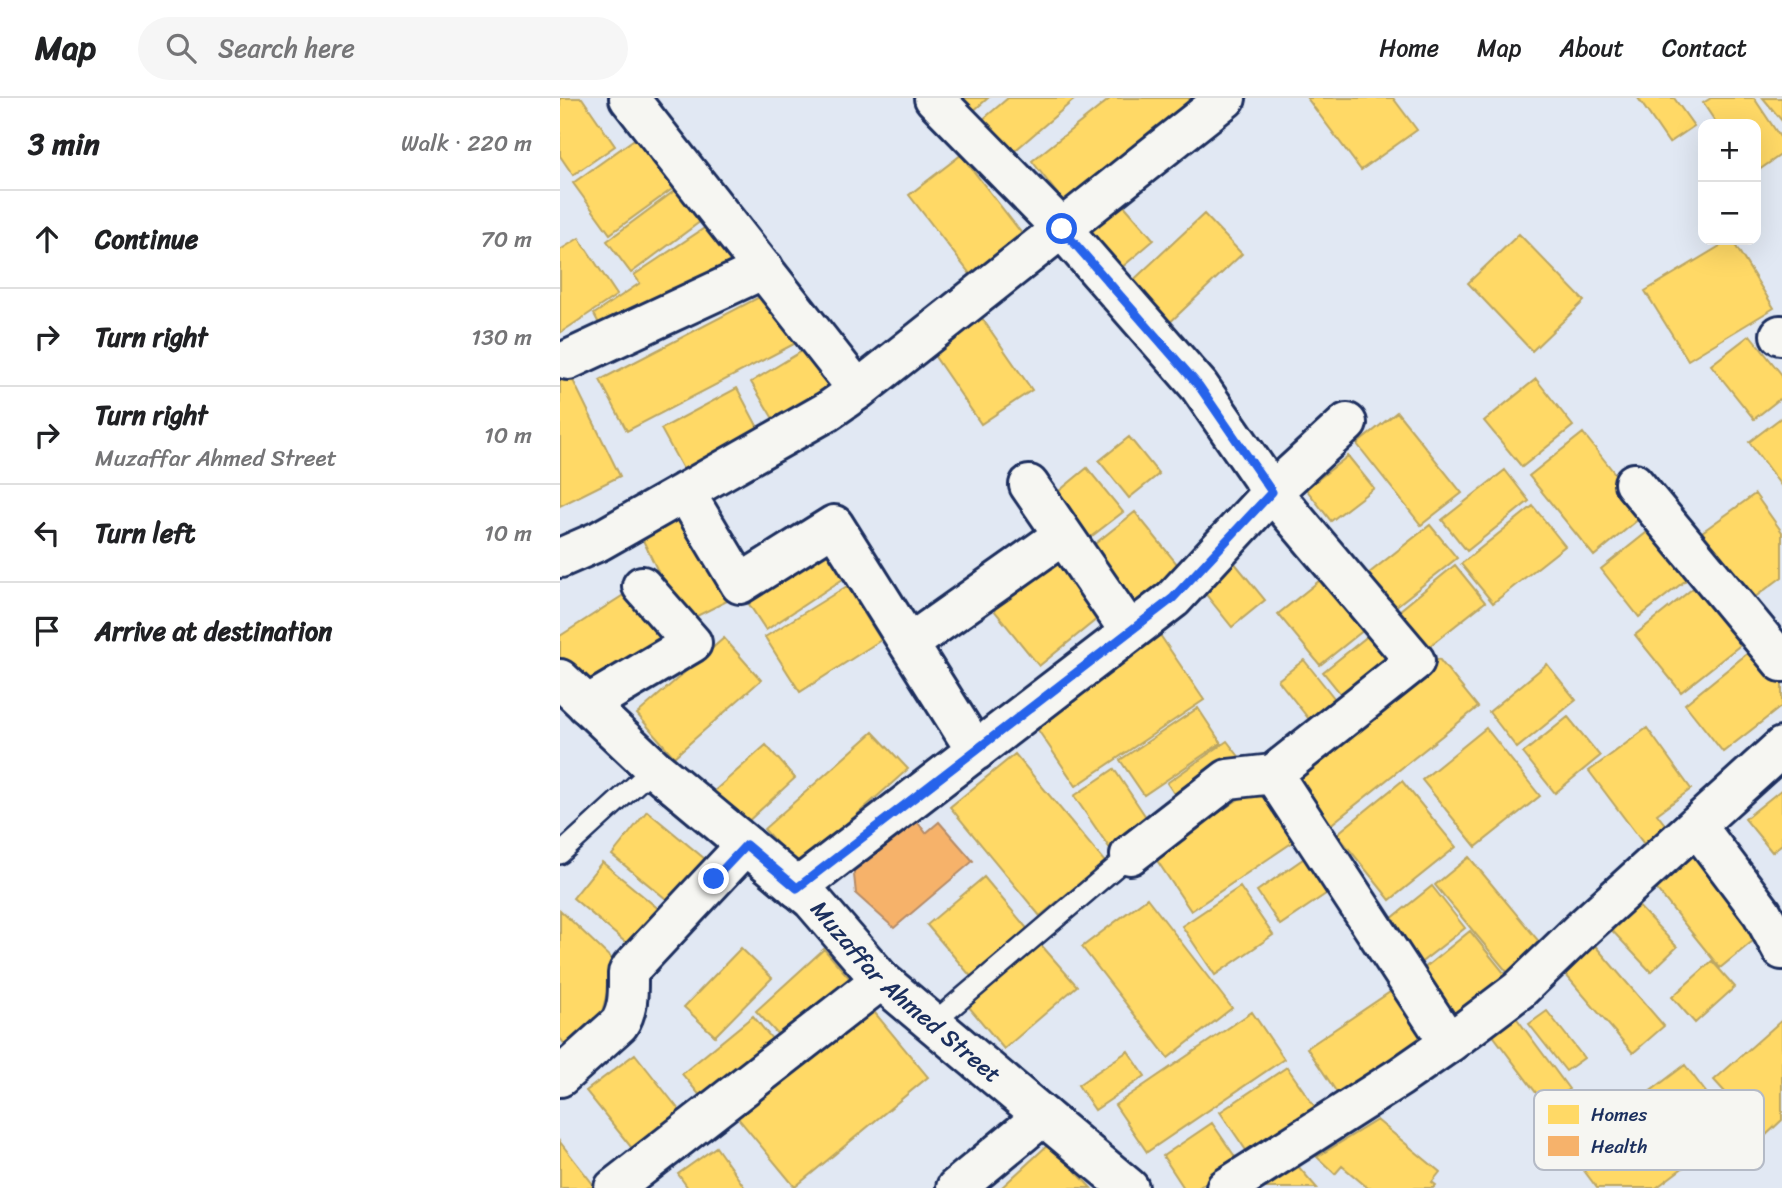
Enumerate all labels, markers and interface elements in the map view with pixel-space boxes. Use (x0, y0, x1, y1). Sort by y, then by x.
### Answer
search box (138, 17, 628, 80)
text: Map (35, 19, 96, 77)
text: Search here (218, 25, 355, 71)
text: Home (1379, 27, 1439, 69)
text: Map (1477, 27, 1521, 69)
text: About (1559, 27, 1624, 69)
text: Contact (1662, 27, 1747, 69)
icon: search (162, 29, 200, 67)
text: 3 min (28, 117, 100, 171)
map controls (1698, 119, 1761, 245)
button: + (1698, 119, 1761, 182)
text: Walk · 220 m (401, 123, 532, 164)
button: − (1698, 182, 1761, 245)
route start (1046, 213, 1077, 244)
text: Continue (95, 216, 198, 262)
text: 70 m (481, 219, 532, 260)
icon: ahead (28, 220, 66, 258)
text: Turn right (95, 314, 208, 360)
text: 130 m (471, 317, 532, 358)
icon: right (28, 318, 66, 356)
text: Turn right (95, 392, 208, 438)
text: 10 m (484, 415, 532, 456)
icon: right (28, 416, 66, 454)
text: Muzaffar Ahmed Street (95, 438, 337, 479)
text: Turn left (95, 510, 195, 556)
text: 10 m (484, 513, 532, 554)
icon: left (28, 514, 66, 552)
text: Arrive at destination (95, 608, 332, 654)
icon: arrive (28, 612, 66, 650)
route end (698, 863, 729, 894)
street label: Muzaffar Ahmed Street (800, 890, 1011, 1094)
legend (1534, 1090, 1764, 1170)
text: Homes (1591, 1098, 1647, 1131)
text: Health (1591, 1130, 1647, 1163)

